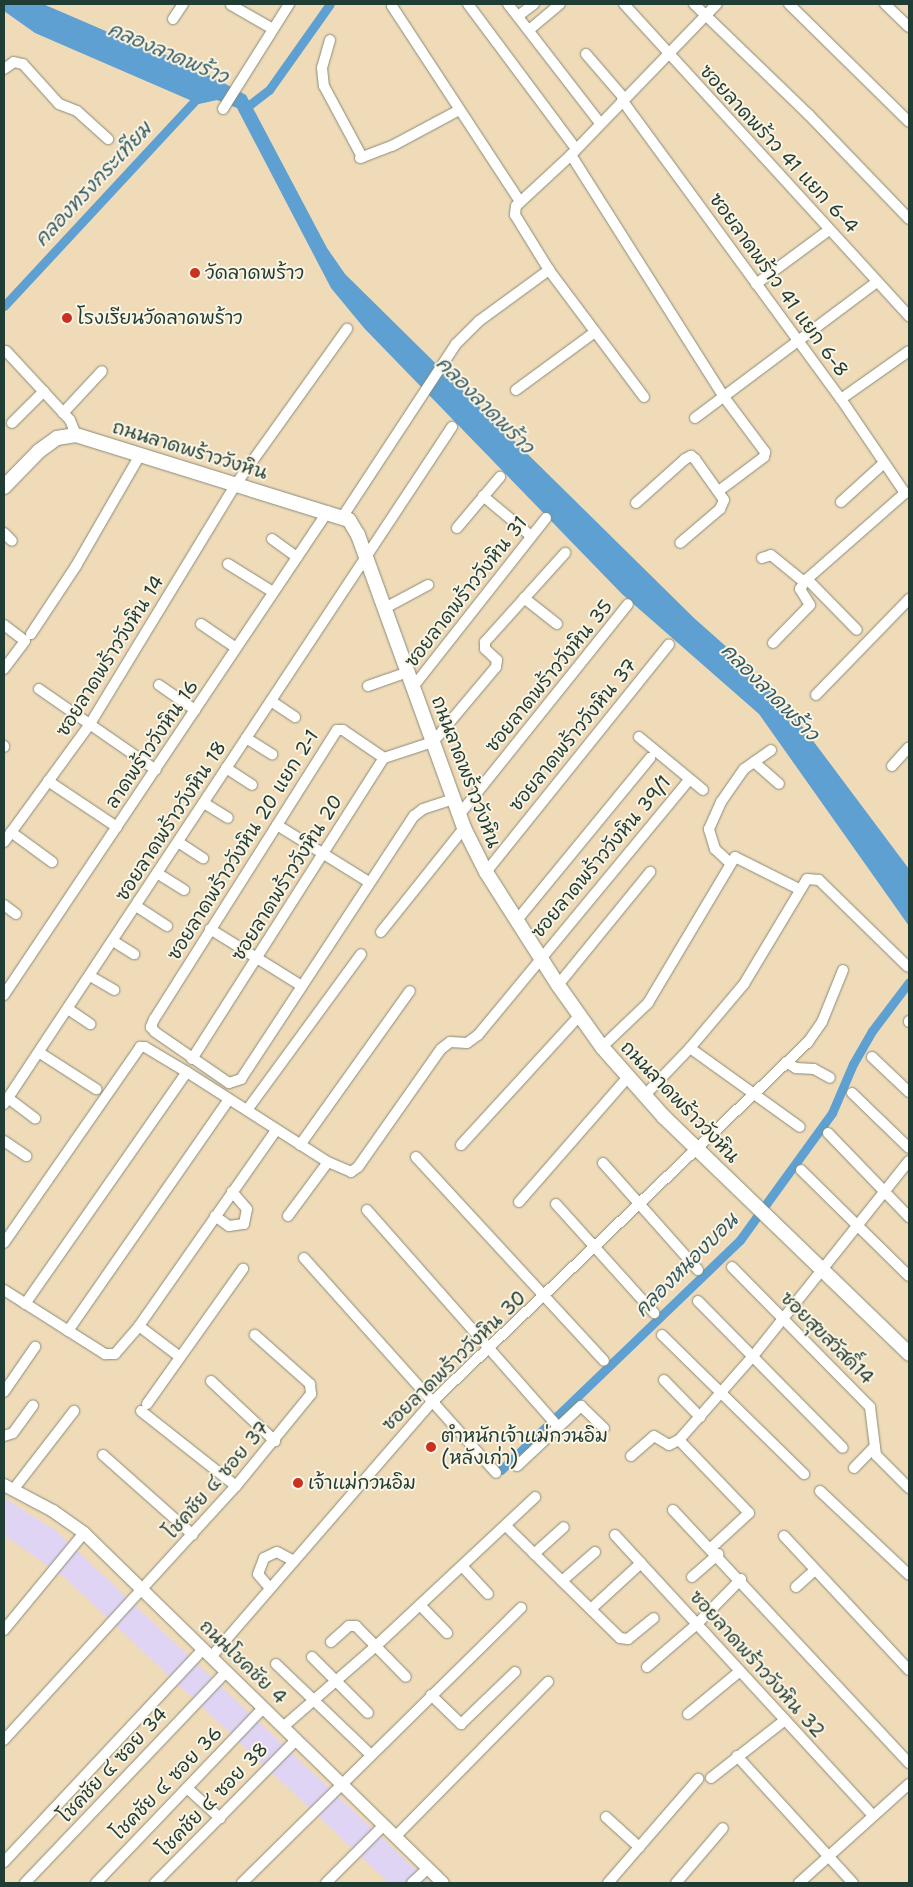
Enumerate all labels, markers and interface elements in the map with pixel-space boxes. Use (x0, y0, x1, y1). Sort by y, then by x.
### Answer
water label: คลองลาดพร้าว (104, 17, 232, 89)
street label: ซอยลาดพร้าว 41 แยก 6-4 (695, 60, 863, 238)
water label: คลองทรงกระเทียม (29, 117, 157, 251)
street label: ซอยลาดพร้าว 41 แยก 6-8 (705, 189, 853, 381)
place label: วัดลาดพร้าว (205, 262, 304, 284)
marker: วัดลาดพร้าว (189, 267, 201, 279)
place label: โรงเรียนวัดลาดพร้าว (77, 307, 243, 329)
marker: โรงเรียนวัดลาดพร้าว (61, 312, 73, 324)
water label: คลองลาดพร้าว (431, 351, 539, 459)
street label: ถนนลาดพร้าววังหิน (110, 416, 270, 484)
street label: ซอยลาดพร้าววังหิน 31 (400, 512, 532, 672)
street label: ซอยลาดพร้าววังหิน 14 (51, 571, 169, 741)
street label: ซอยลาดพร้าววังหิน 35 (480, 595, 618, 757)
water label: คลองลาดพร้าว (716, 638, 824, 746)
street label: ซอยลาดพร้าววังหิน 37 (504, 654, 642, 816)
street label: ลาดพร้าววังหิน 16 (101, 675, 203, 813)
street label: ถนนลาดพร้าววังหิน (427, 693, 505, 851)
street label: ซอยลาดพร้าววังหิน 20 แยก 2-1 (162, 726, 324, 964)
street label: ซอยลาดพร้าววังหิน 18 (111, 737, 231, 905)
street label: ซอยลาดพร้าววังหิน 39/1 (526, 771, 676, 943)
street label: ซอยลาดพร้าววังหิน 20 (227, 791, 347, 965)
street label: ถนนลาดพร้าววังหิน (616, 1036, 744, 1168)
water label: คลองหนองบอน (629, 1208, 743, 1322)
street label: ซอยลาดพร้าววังหิน 30 (377, 1286, 531, 1436)
street label: ซอยสุขสวัสดิ์14 (776, 1287, 878, 1389)
street label: โชคชัย ๔ ซอย 37 (160, 1417, 274, 1543)
place label: ตำหนักเจ้าแม่กวนอิม (หลังเก่า) (441, 1425, 608, 1469)
marker: ตำหนักเจ้าแม่กวนอิม (หลังเก่า) (425, 1441, 437, 1453)
place label: เจ้าแม่กวนอิม (308, 1472, 416, 1494)
marker: เจ้าแม่กวนอิม (292, 1477, 304, 1489)
street label: ซอยลาดพร้าววังหิน 32 (685, 1586, 829, 1742)
street label: ถนนโชคชัย 4 (195, 1615, 291, 1709)
street label: โชคชัย ๔ ซอย 34 (54, 1703, 172, 1827)
street label: โชคชัย ๔ ซอย 36 (107, 1721, 227, 1845)
street label: โชคชัย ๔ ซอย 38 (153, 1737, 273, 1861)

